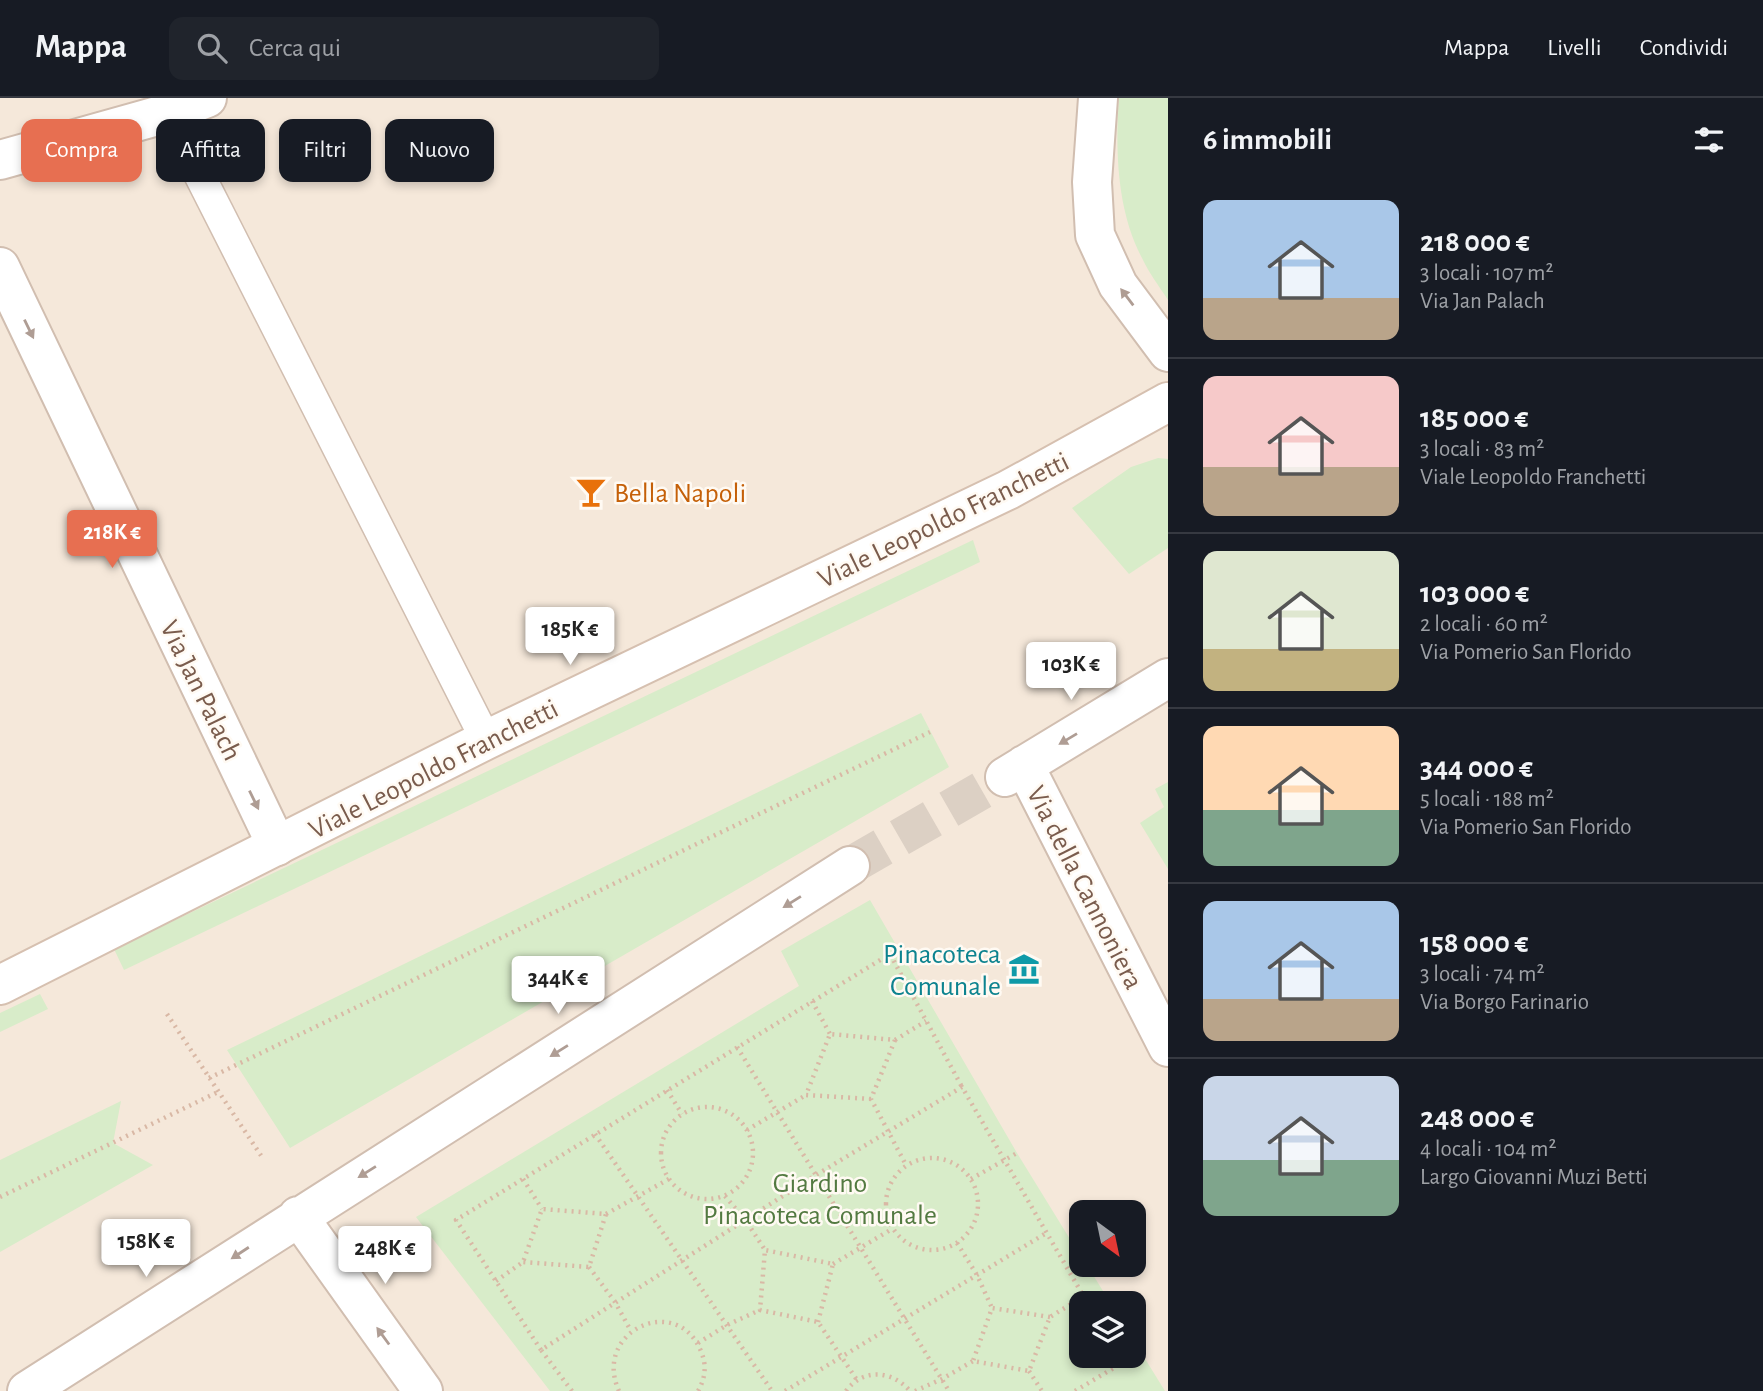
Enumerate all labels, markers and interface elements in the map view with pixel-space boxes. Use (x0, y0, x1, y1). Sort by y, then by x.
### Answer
search box (169, 17, 659, 80)
icon: search (193, 29, 231, 67)
text: Mappa (35, 31, 127, 64)
text: Cerca qui (249, 35, 341, 61)
text: Mappa (1444, 36, 1509, 60)
text: Livelli (1547, 36, 1602, 60)
text: Condividi (1640, 36, 1728, 60)
chip: Compra (21, 119, 142, 182)
chip: Affitta (156, 119, 265, 182)
chip: Filtri (279, 119, 371, 182)
chip: Nuovo (385, 119, 494, 182)
icon: filters (1690, 121, 1728, 159)
text: 6 immobili (1203, 125, 1332, 155)
text: 218 000 € (1420, 227, 1530, 257)
icon: home (1259, 228, 1343, 312)
text: 3 locali · 107 m² (1420, 262, 1553, 285)
one-way arrow (1121, 288, 1135, 306)
text: Via Jan Palach (1420, 290, 1545, 313)
one-way arrow (24, 319, 35, 339)
text: 185 000 € (1420, 403, 1529, 433)
icon: home (1259, 404, 1343, 488)
text: 3 locali · 83 m² (1420, 438, 1544, 461)
street label: Viale Leopoldo Franchetti (814, 448, 1074, 594)
text: Viale Leopoldo Franchetti (1420, 466, 1646, 489)
bar icon: Bella Napoli (574, 475, 608, 509)
place label: Bella Napoli (614, 480, 746, 508)
pin: 218K € (55, 510, 169, 570)
text: 218K € (83, 521, 141, 544)
text: 103 000 € (1420, 578, 1529, 608)
icon: home (1259, 579, 1343, 663)
pin: 185K € (513, 608, 627, 667)
text: 2 locali · 60 m² (1420, 613, 1548, 636)
street label: Via Jan Palach (154, 616, 246, 765)
text: 185K € (541, 618, 599, 641)
text: Via Pomerio San Florido (1420, 641, 1631, 664)
pin: 103K € (1014, 642, 1128, 702)
text: 103K € (1042, 653, 1100, 676)
street label: Viale Leopoldo Franchetti (305, 695, 563, 845)
one-way arrow (1058, 732, 1077, 745)
text: 344 000 € (1420, 753, 1533, 783)
icon: home (1259, 754, 1343, 838)
street label: Via della Cannoniera (1021, 782, 1148, 994)
text: 5 locali · 188 m² (1420, 788, 1554, 811)
one-way arrow (249, 789, 260, 810)
text: Via Pomerio San Florido (1420, 816, 1631, 839)
one-way arrow (783, 896, 802, 909)
text: 158 000 € (1420, 928, 1529, 958)
icon: home (1259, 929, 1343, 1013)
place label: Pinacoteca Comunale (883, 941, 1001, 1001)
museum icon: Pinacoteca Comunale (1007, 952, 1041, 986)
pin: 344K € (501, 956, 615, 1016)
text: 3 locali · 74 m² (1420, 963, 1544, 986)
text: 344K € (528, 967, 588, 990)
text: Via Borgo Farinario (1420, 991, 1589, 1014)
one-way arrow (549, 1044, 568, 1057)
text: 248 000 € (1420, 1103, 1534, 1133)
icon: home (1259, 1104, 1343, 1188)
text: 4 locali · 104 m² (1420, 1138, 1557, 1161)
one-way arrow (357, 1166, 376, 1179)
text: Largo Giovanni Muzi Betti (1420, 1166, 1648, 1189)
park label: Giardino Pinacoteca Comunale (703, 1170, 937, 1230)
north arrow (1069, 1200, 1146, 1278)
map controls (1069, 1200, 1146, 1368)
pin: 158K € (89, 1220, 203, 1279)
pin: 248K € (328, 1226, 442, 1286)
text: 158K € (117, 1230, 175, 1253)
text: 248K € (354, 1237, 416, 1260)
one-way arrow (231, 1247, 250, 1260)
button: layers (1069, 1291, 1146, 1368)
one-way arrow (376, 1326, 390, 1345)

